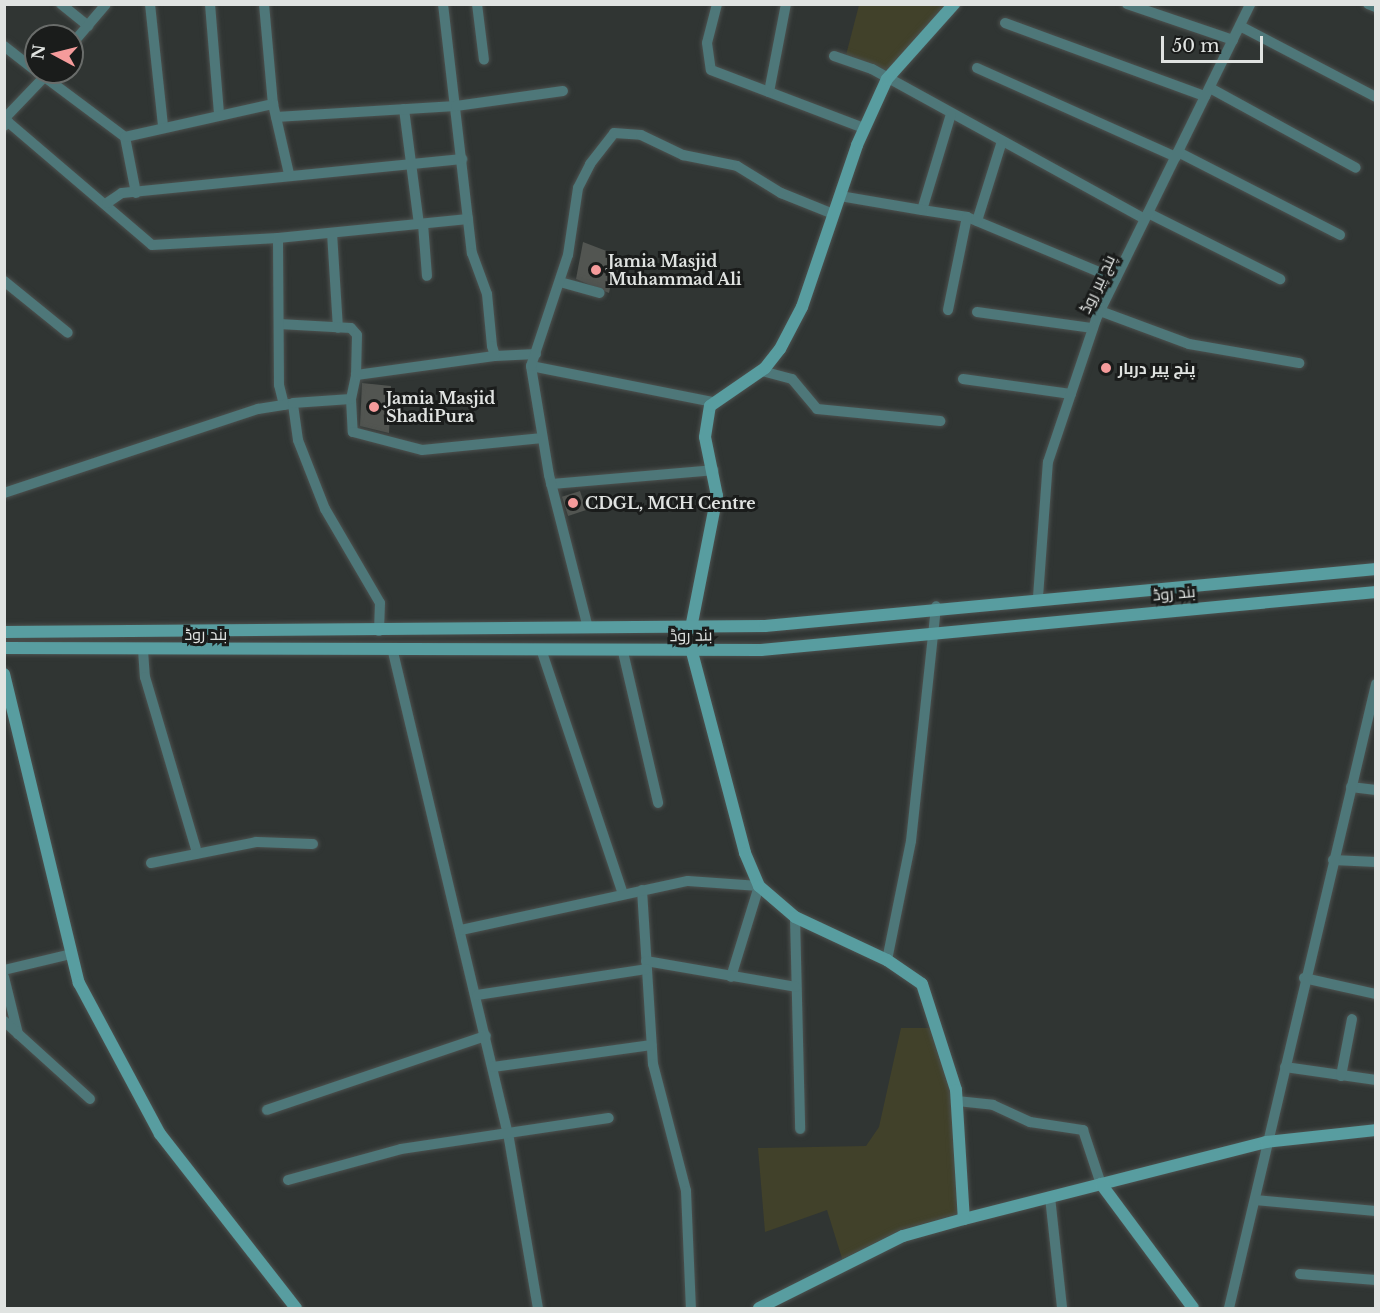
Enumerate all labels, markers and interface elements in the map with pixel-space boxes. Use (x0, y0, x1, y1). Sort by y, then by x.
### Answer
north arrow (24, 24, 84, 84)
scale bar (1164, 24, 1266, 62)
text: 50 m (1172, 35, 1220, 57)
text: N (27, 43, 49, 61)
place label: Jamia Masjid Muhammad Ali (608, 251, 742, 289)
street label: پنج پیر روڈ (1075, 252, 1119, 316)
marker: Jamia Masjid Muhammad Ali (589, 263, 603, 277)
place label: پنج پیر دربار (1118, 358, 1195, 378)
marker: پنج پیر دربار (1099, 361, 1113, 375)
place label: Jamia Masjid ShadiPura (386, 388, 495, 426)
marker: Jamia Masjid ShadiPura (367, 400, 381, 414)
place label: CDGL, MCH Centre (585, 493, 756, 513)
marker: CDGL, MCH Centre (566, 496, 580, 510)
street label: بند روڈ (1152, 582, 1196, 604)
street label: بند روڈ (185, 624, 227, 644)
street label: بند روڈ (669, 625, 713, 645)

